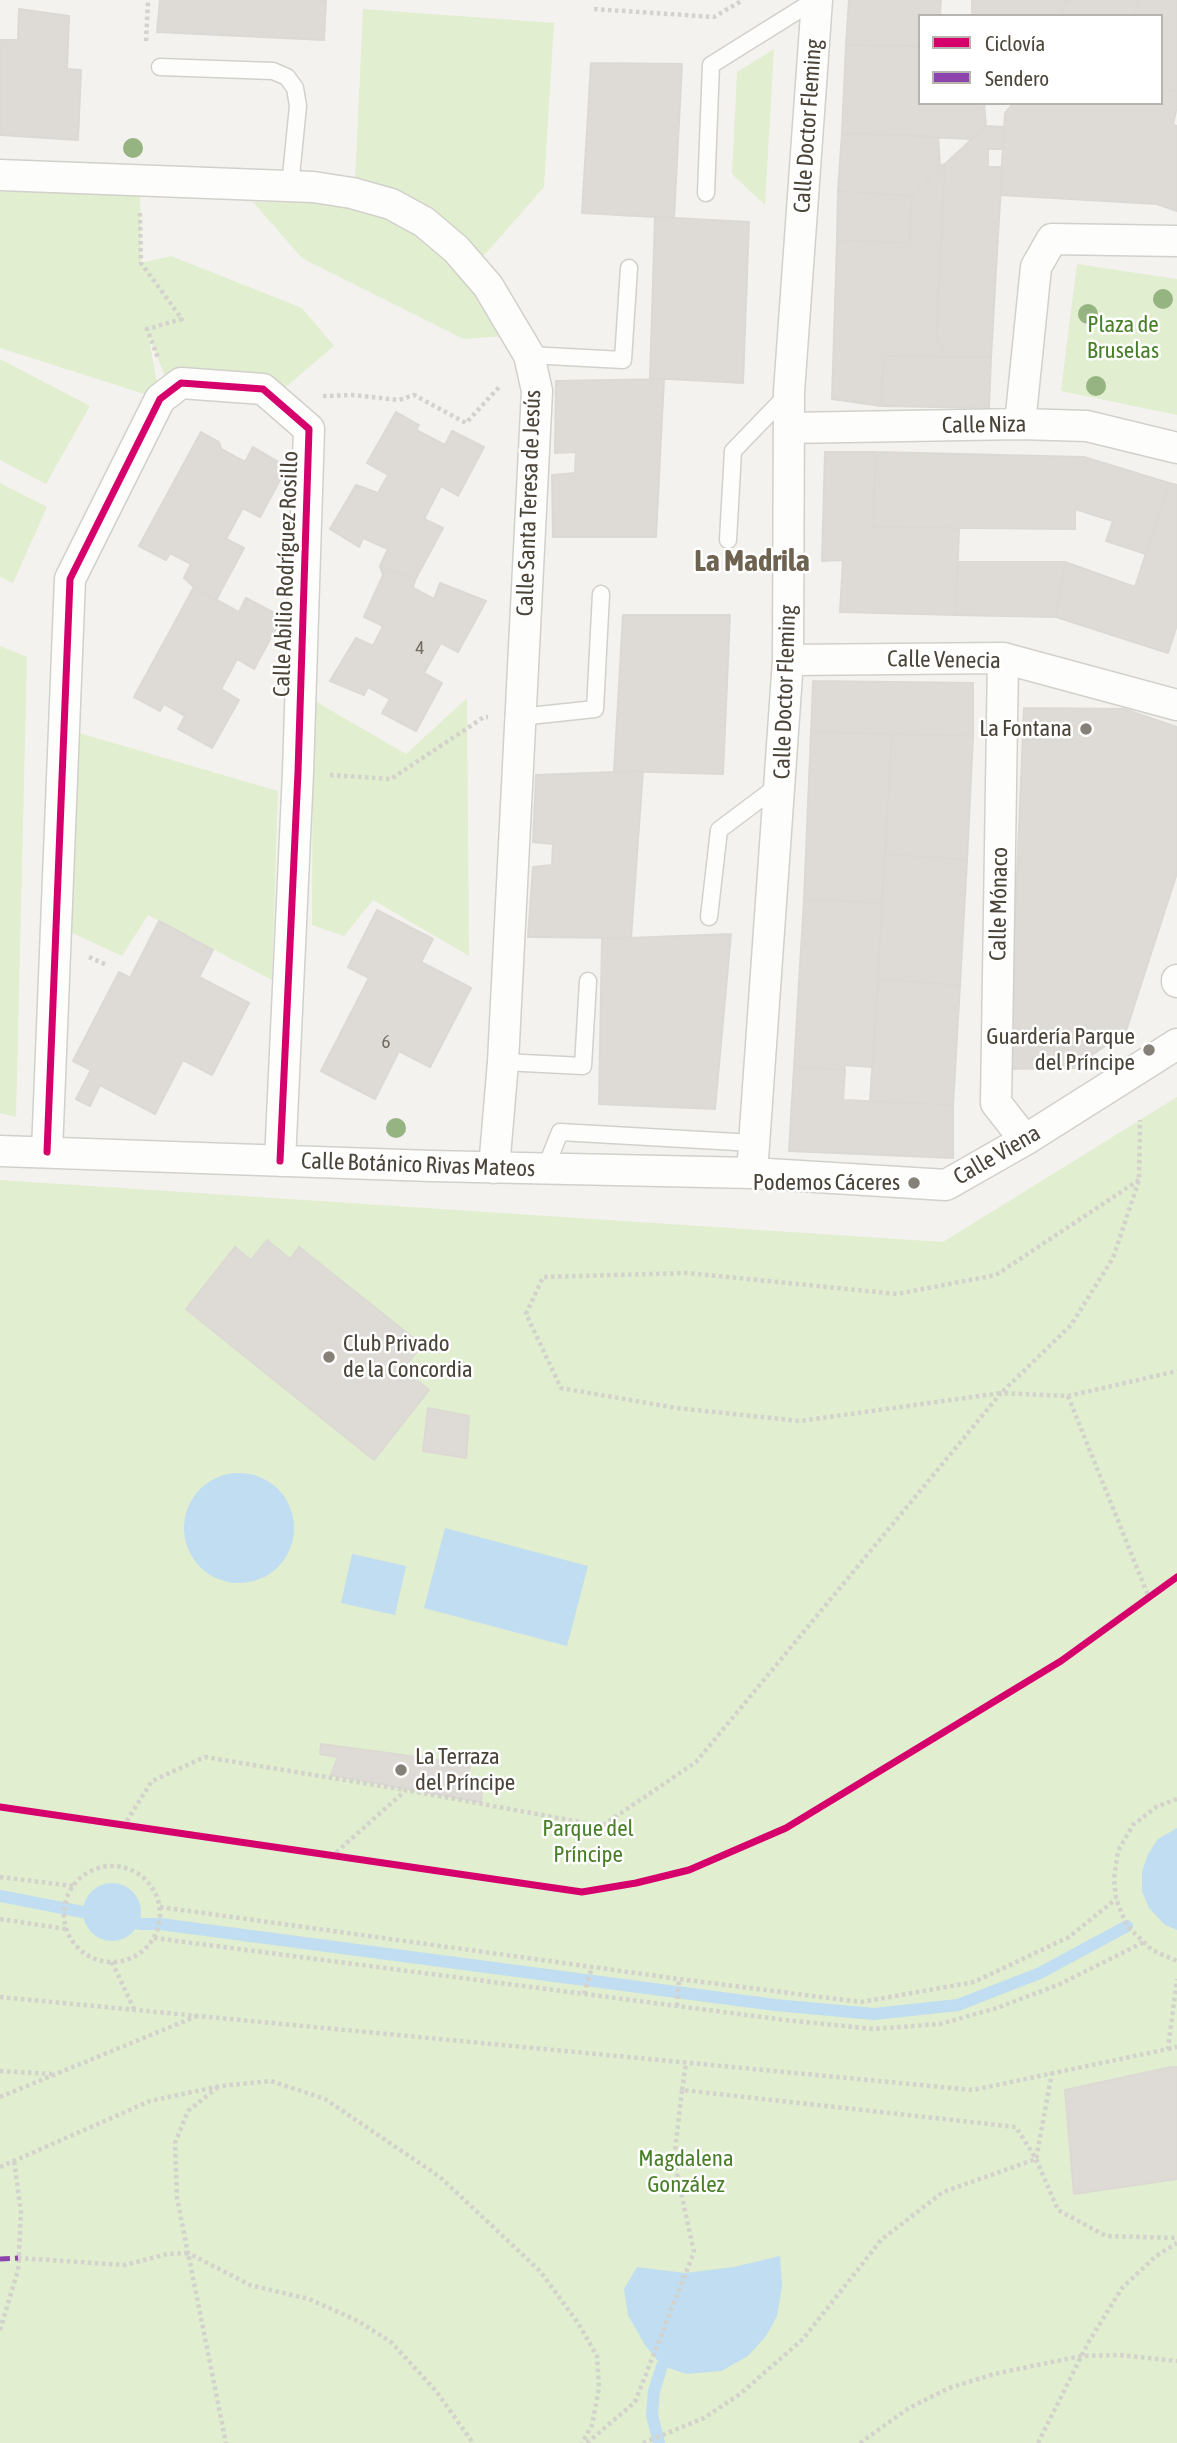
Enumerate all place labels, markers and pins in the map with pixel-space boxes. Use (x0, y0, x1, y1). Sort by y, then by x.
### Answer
place label: La Fontana (979, 715, 1072, 743)
marker: La Fontana (1078, 721, 1094, 737)
place label: Guardería Parque del Príncipe (986, 1023, 1135, 1077)
marker: Guardería Parque del Príncipe (1141, 1042, 1157, 1058)
place label: Podemos Cáceres (753, 1169, 900, 1197)
marker: Podemos Cáceres (906, 1175, 922, 1191)
place label: Club Privado de la Concordia (343, 1330, 473, 1384)
marker: Club Privado de la Concordia (321, 1349, 337, 1365)
place label: La Terraza del Príncipe (415, 1743, 515, 1797)
marker: La Terraza del Príncipe (393, 1762, 409, 1778)

